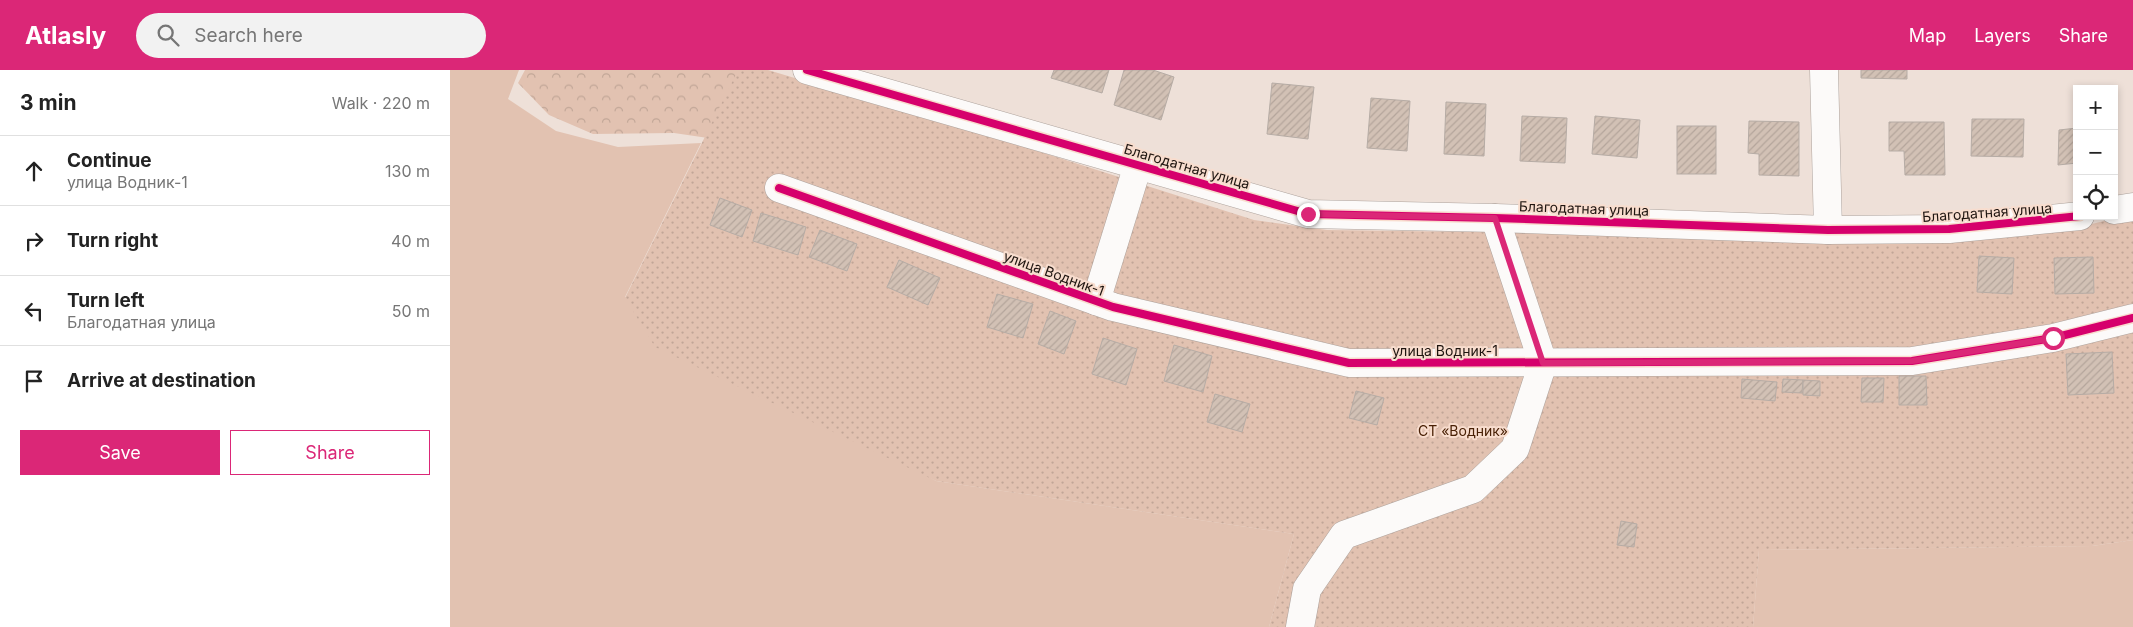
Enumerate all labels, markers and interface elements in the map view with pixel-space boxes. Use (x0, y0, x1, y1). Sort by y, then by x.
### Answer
search box (136, 13, 486, 58)
text: Atlasly (25, 21, 106, 50)
icon: search (154, 21, 182, 49)
text: Search here (194, 24, 303, 47)
text: Map (1909, 25, 1946, 46)
text: Layers (1974, 25, 2031, 46)
text: Share (2059, 25, 2108, 46)
map controls (2073, 85, 2118, 220)
button: + (2073, 85, 2118, 130)
text: 3 min (20, 90, 76, 115)
text: Walk · 220 m (332, 93, 430, 113)
button: − (2073, 130, 2118, 175)
street label: Благодатная улица (1122, 140, 1252, 192)
text: Continue (67, 149, 152, 172)
icon: ahead (20, 157, 48, 185)
text: 130 m (385, 161, 430, 181)
text: улица Водник-1 (67, 172, 188, 192)
button: locate (2073, 175, 2118, 220)
street label: Благодатная улица (1519, 197, 1649, 219)
street label: Благодатная улица (1921, 199, 2053, 225)
route end (1297, 203, 1320, 226)
icon: right (20, 227, 48, 255)
text: Turn right (67, 229, 158, 252)
text: 40 m (391, 231, 430, 251)
street label: улица Водник-1 (1001, 247, 1107, 299)
text: Turn left (67, 289, 145, 312)
icon: left (20, 297, 48, 325)
text: 50 m (392, 301, 430, 321)
text: Благодатная улица (67, 312, 216, 332)
route start (2042, 327, 2065, 350)
street label: улица Водник-1 (1392, 342, 1498, 359)
icon: arrive (20, 367, 48, 395)
text: Arrive at destination (67, 369, 256, 392)
park label: СТ «Водник» (1418, 422, 1508, 439)
button: Save (20, 430, 220, 475)
button: Share (230, 430, 430, 475)

